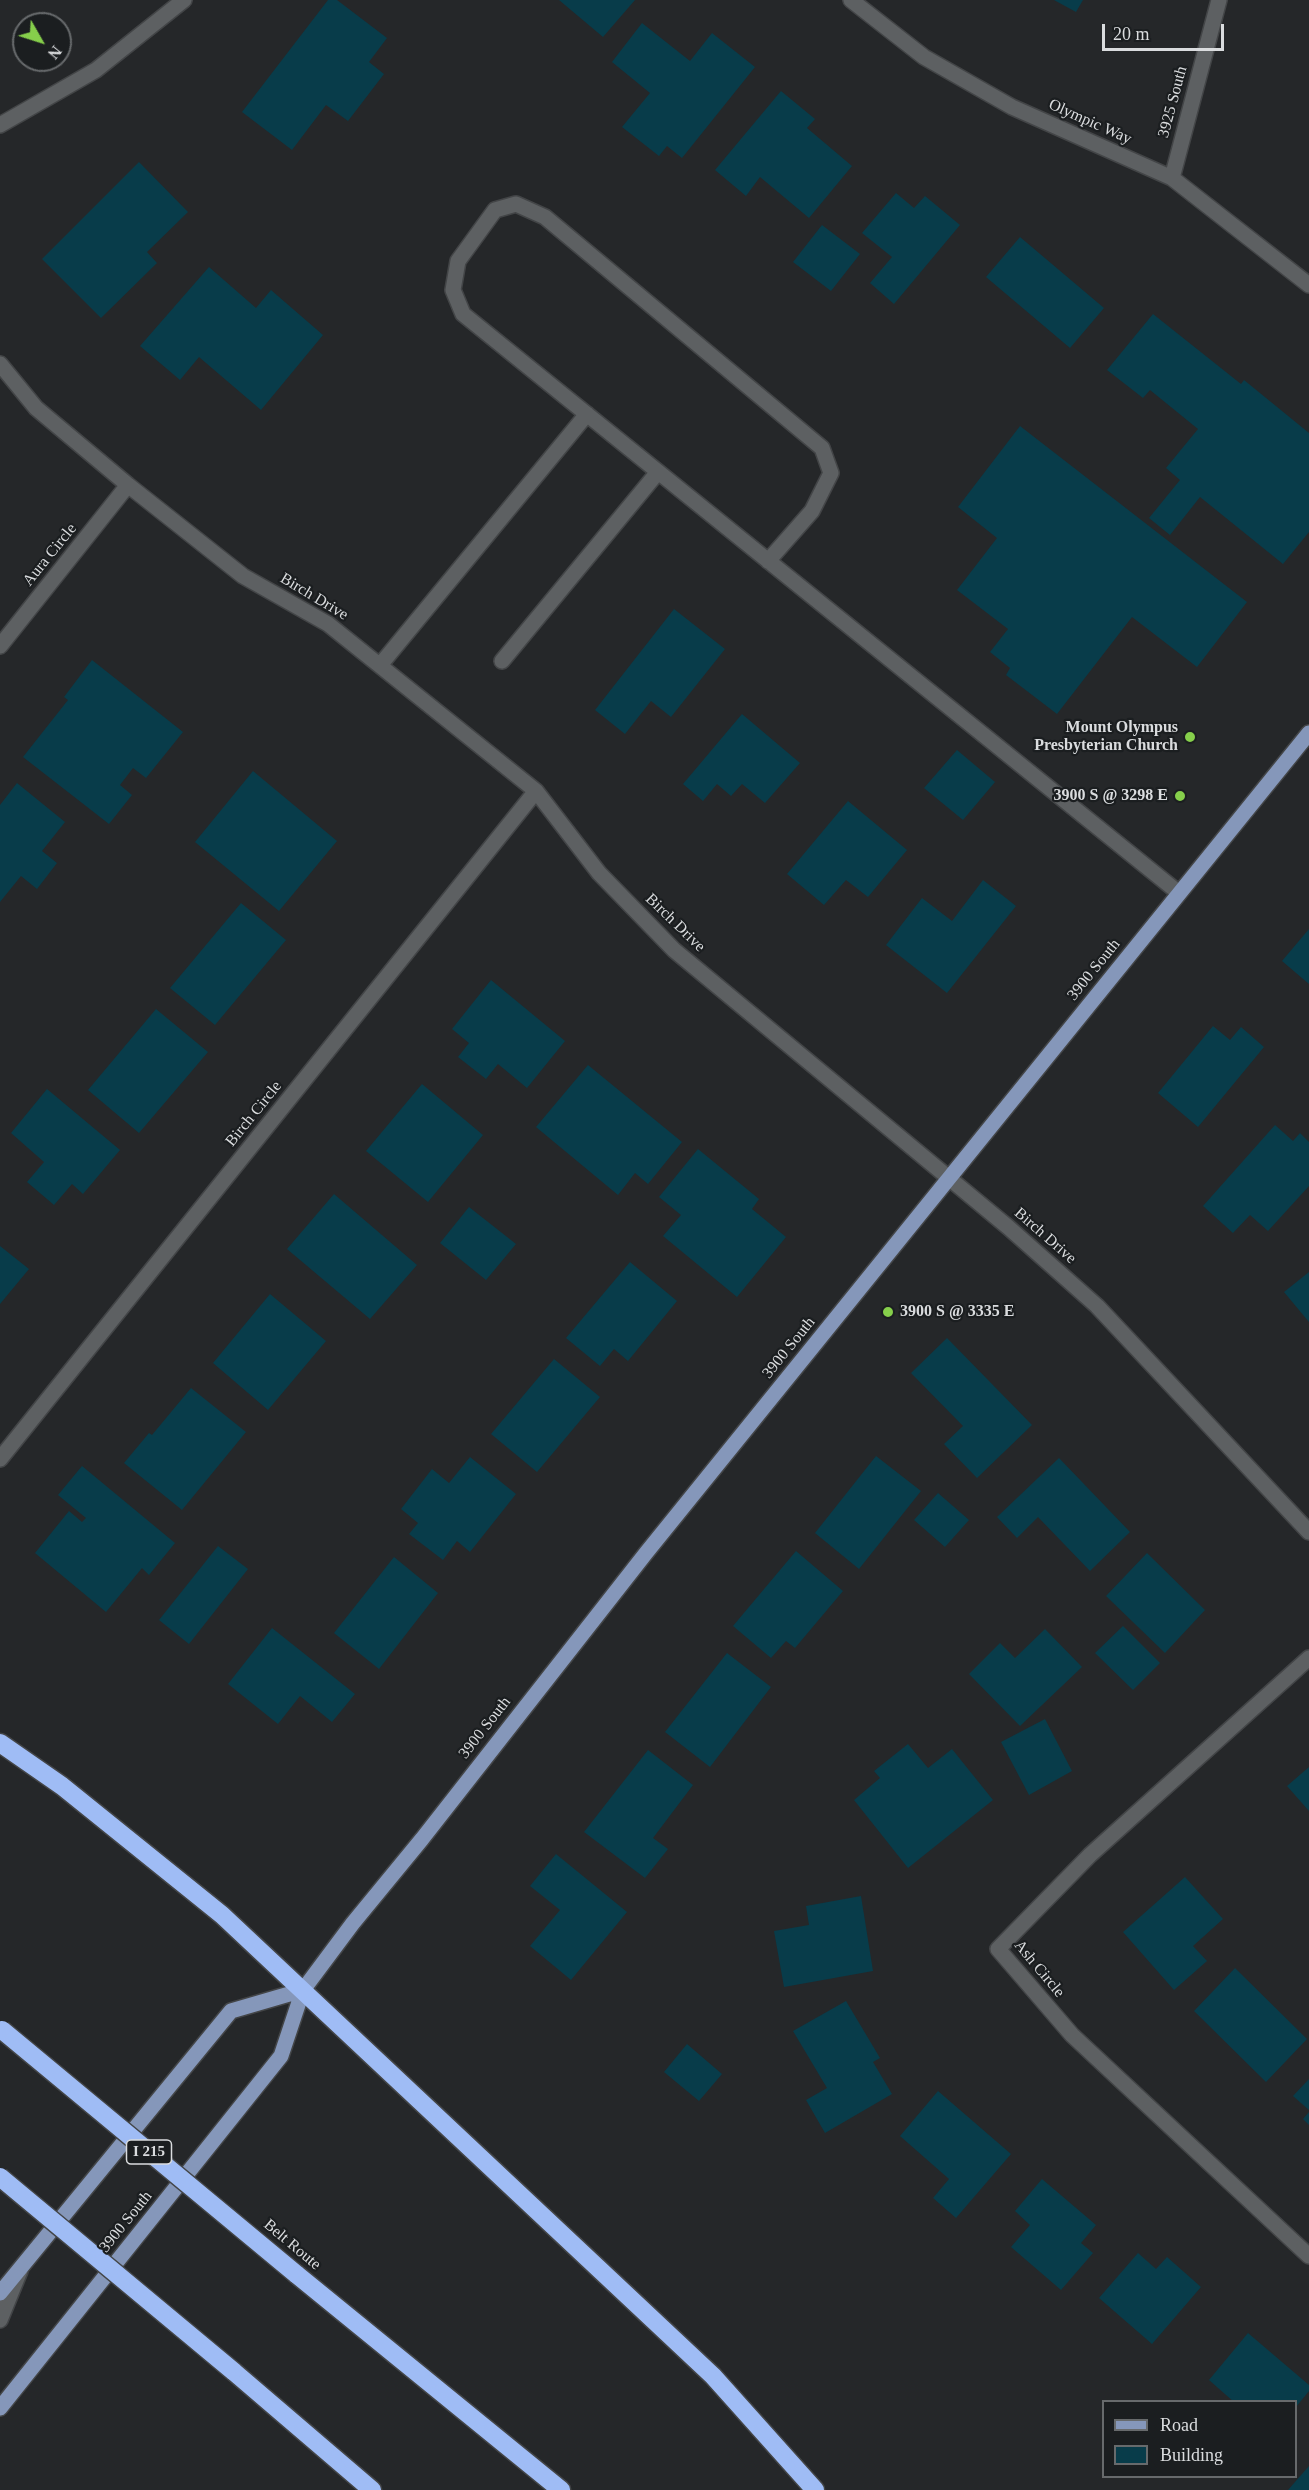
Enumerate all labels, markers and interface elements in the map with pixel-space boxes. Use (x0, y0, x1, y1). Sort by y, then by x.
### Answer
north arrow (12, 12, 72, 72)
scale bar (1105, 12, 1226, 50)
text: 20 m (1113, 24, 1150, 44)
text: N (45, 43, 65, 62)
street label: 3925 South (1154, 64, 1192, 140)
street label: Olympic Way (1045, 95, 1135, 149)
street label: Aura Circle (19, 520, 81, 590)
street label: Birch Drive (276, 569, 352, 625)
place label: Mount Olympus Presbyterian Church (1034, 718, 1178, 756)
marker: Mount Olympus Presbyterian Church (1183, 730, 1197, 744)
place label: 3900 S @ 3298 E (1054, 786, 1168, 806)
marker: 3900 S @ 3298 E (1173, 789, 1187, 803)
street label: Birch Drive (641, 890, 709, 956)
street label: 3900 South (1063, 935, 1125, 1005)
street label: Birch Circle (222, 1077, 286, 1151)
street label: Birch Drive (1010, 1204, 1080, 1268)
place label: 3900 S @ 3335 E (900, 1302, 1014, 1322)
marker: 3900 S @ 3335 E (881, 1305, 895, 1319)
street label: 3900 South (758, 1313, 820, 1383)
street label: 3900 South (455, 1693, 515, 1763)
street label: Ash Circle (1010, 1936, 1068, 2002)
road number: I 215 (126, 2140, 172, 2164)
street label: 3900 South (95, 2187, 157, 2257)
street label: Belt Route (259, 2216, 325, 2274)
legend (1102, 2400, 1297, 2478)
text: Road (1160, 2415, 1198, 2435)
text: Building (1160, 2445, 1223, 2465)

